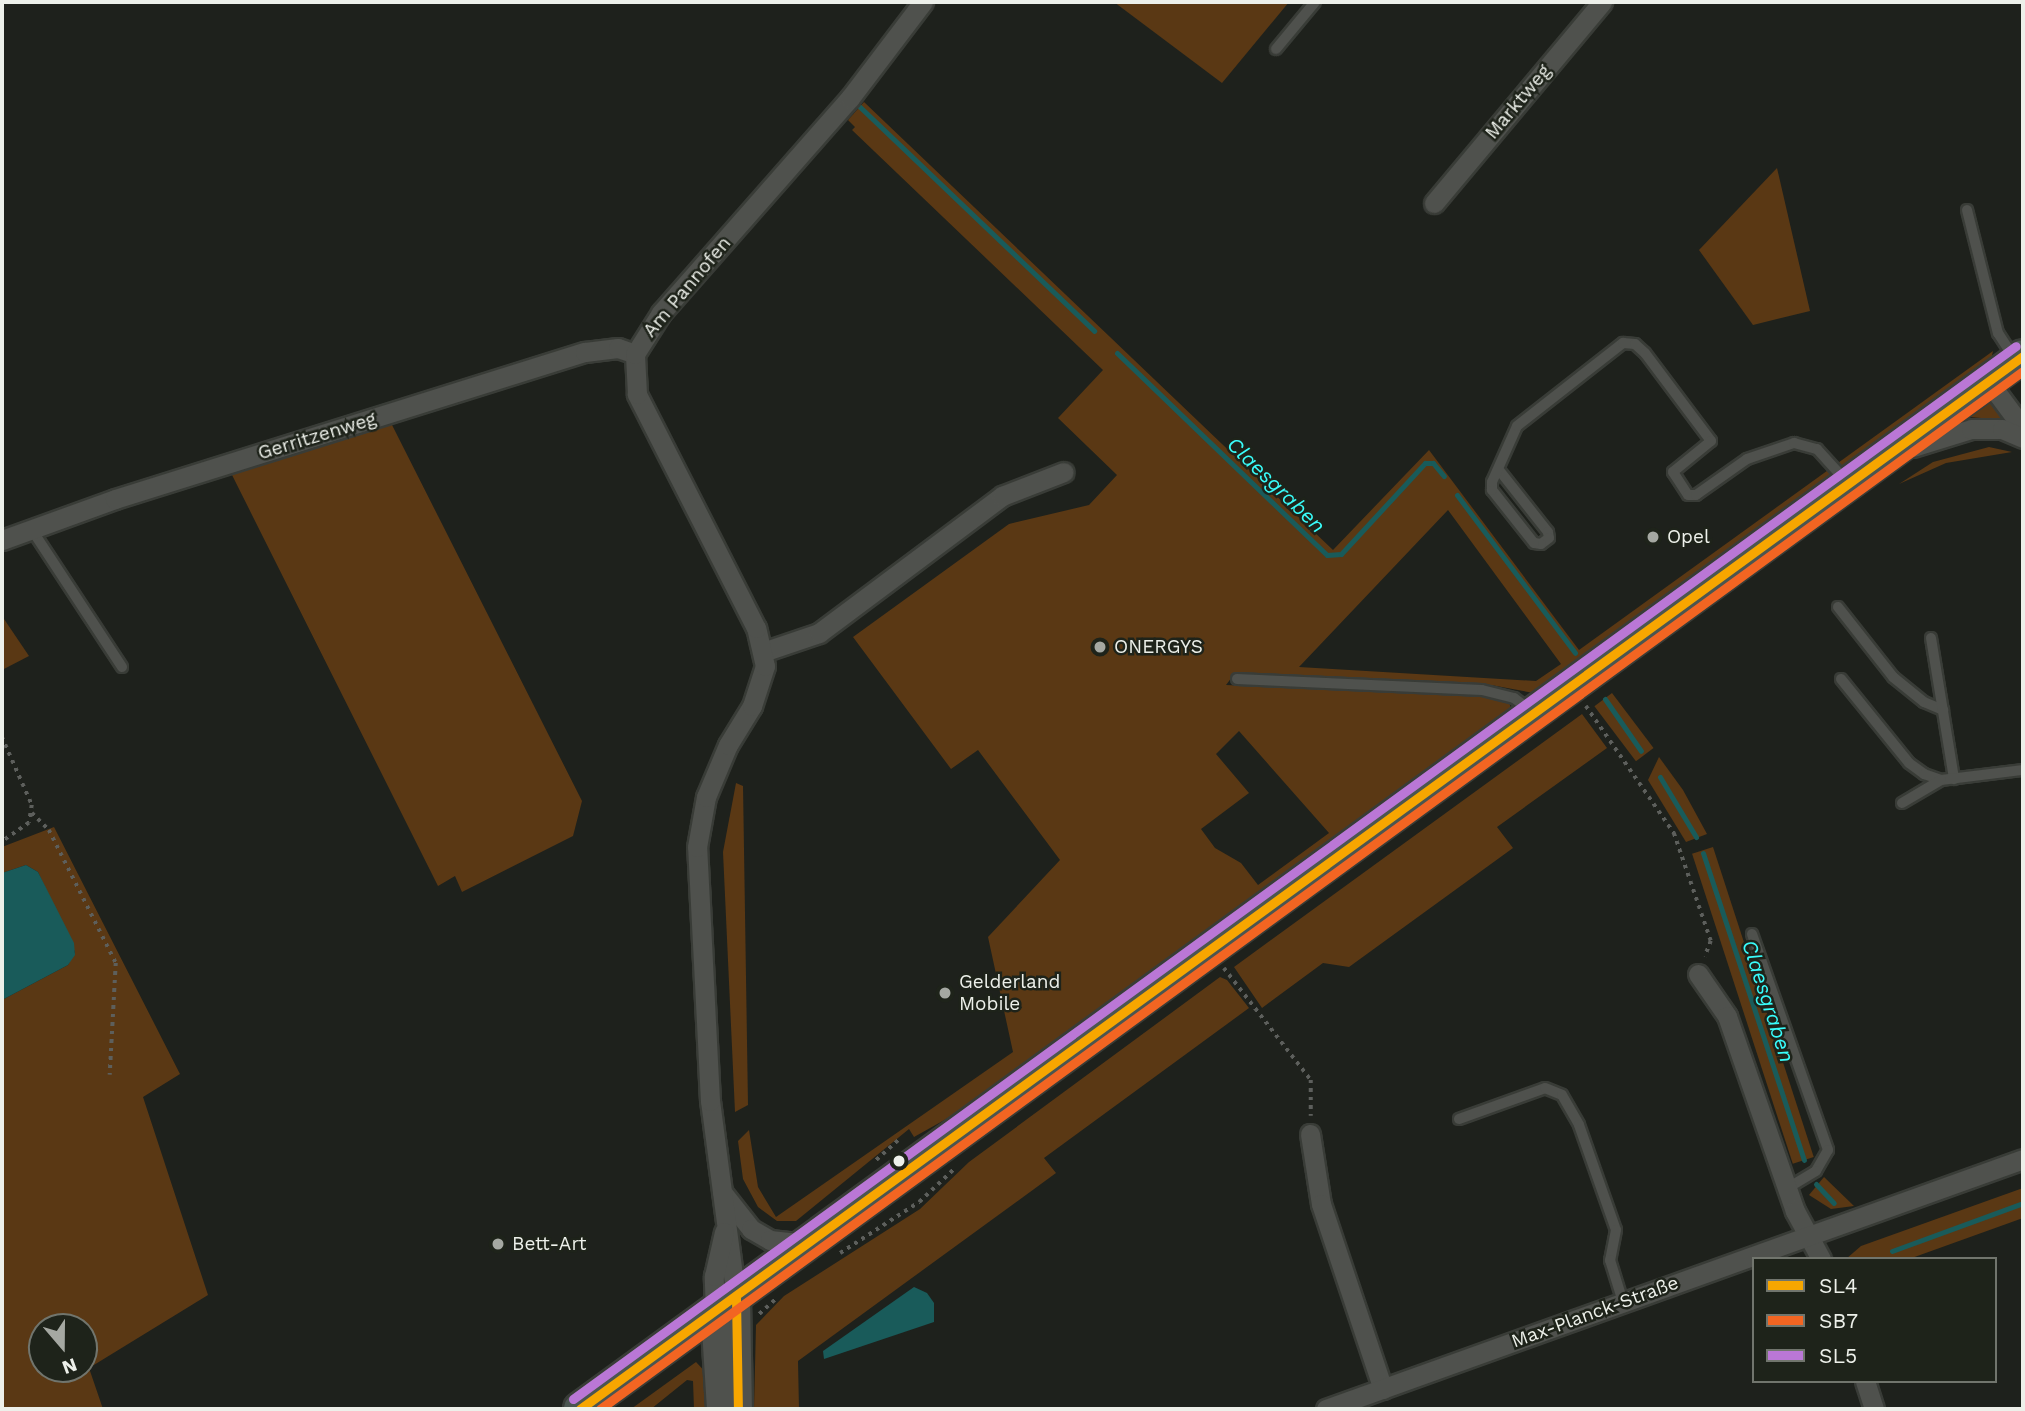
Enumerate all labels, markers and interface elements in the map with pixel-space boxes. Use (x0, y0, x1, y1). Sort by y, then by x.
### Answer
street label: Marktweg (1480, 60, 1556, 144)
street label: Am Pannofen (638, 232, 736, 342)
street label: Gerritzenweg (255, 407, 379, 465)
water label: Claesgraben (1222, 432, 1330, 538)
place label: Opel (1667, 526, 1710, 548)
marker: Opel (1645, 529, 1661, 545)
place label: ONERGYS (1114, 636, 1203, 658)
marker: ONERGYS (1092, 639, 1108, 655)
water label: Claesgraben (1736, 937, 1800, 1065)
place label: Gelderland Mobile (959, 971, 1060, 1015)
marker: Gelderland Mobile (937, 985, 953, 1001)
unlabelled marker (892, 1154, 906, 1168)
place label: Bett-Art (512, 1233, 587, 1255)
marker: Bett-Art (490, 1236, 506, 1252)
legend (1752, 1257, 1997, 1383)
street label: Max-Planck-Straße (1508, 1271, 1682, 1353)
text: SL4 (1819, 1273, 1857, 1298)
text: SB7 (1819, 1308, 1858, 1333)
north arrow (28, 1313, 98, 1383)
text: SL5 (1819, 1343, 1857, 1368)
text: N (59, 1353, 80, 1380)

